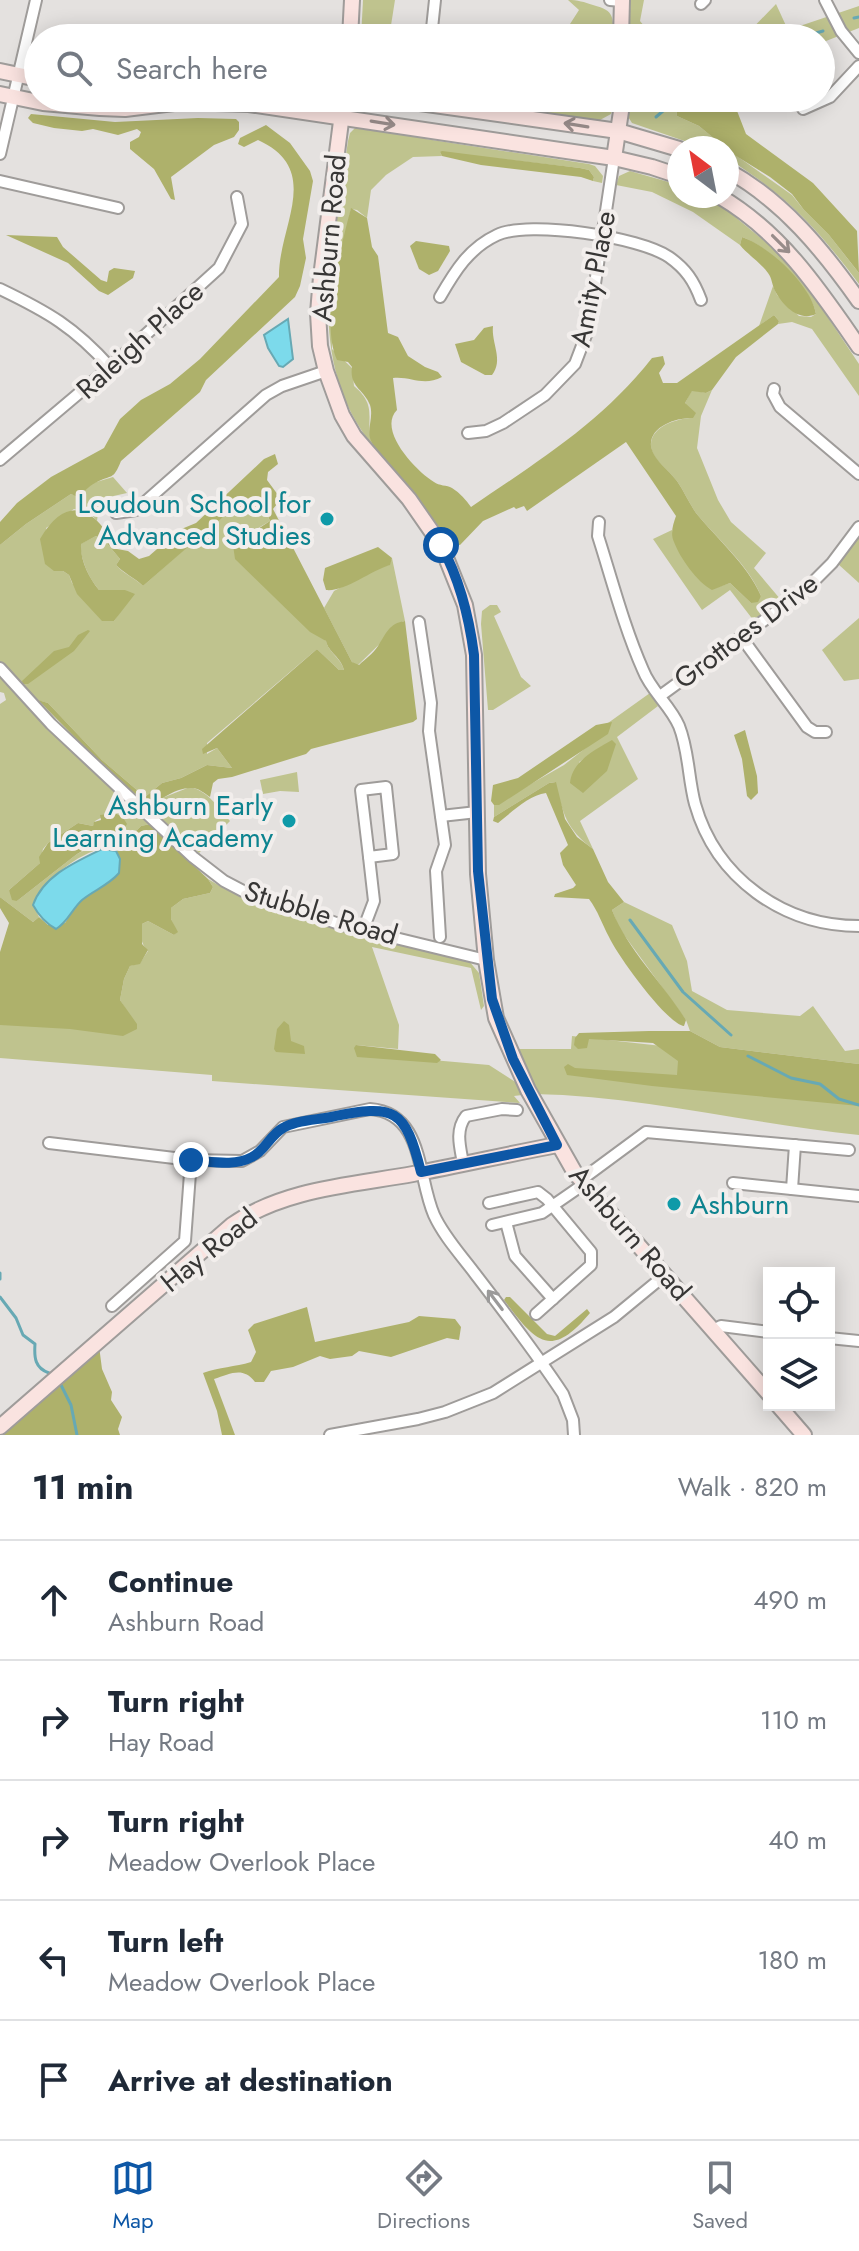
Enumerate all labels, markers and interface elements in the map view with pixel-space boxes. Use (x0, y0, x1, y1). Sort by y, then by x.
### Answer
search box (24, 24, 835, 112)
icon: search (52, 46, 96, 90)
text: Search here (116, 47, 268, 90)
one-way arrow (370, 116, 395, 131)
one-way arrow (564, 117, 589, 132)
north arrow (667, 136, 739, 208)
street label: Ashburn Road (301, 152, 357, 324)
street label: Amity Place (560, 207, 626, 351)
one-way arrow (771, 234, 790, 253)
street label: Raleigh Place (67, 271, 213, 409)
place label: Loudoun School for Advanced Studies (78, 483, 311, 556)
marker: Loudoun School for Advanced Studies (318, 510, 336, 528)
route start (423, 527, 459, 563)
street label: Grottoes Drive (665, 563, 827, 699)
place label: Ashburn Early Learning Academy (52, 785, 274, 858)
marker: Ashburn Early Learning Academy (280, 812, 298, 830)
street label: Stubble Road (239, 870, 403, 956)
route end (173, 1142, 209, 1178)
street label: Ashburn Road (559, 1156, 701, 1310)
place label: Ashburn (690, 1184, 789, 1225)
marker: Ashburn (665, 1195, 683, 1213)
street label: Hay Road (152, 1198, 266, 1302)
map controls (763, 1267, 835, 1411)
button: locate (763, 1267, 835, 1339)
one-way arrow (487, 1290, 504, 1312)
button: layers (763, 1339, 835, 1411)
text: 11 min (32, 1463, 134, 1512)
text: Walk · 820 m (678, 1468, 827, 1506)
text: Continue (108, 1560, 234, 1603)
icon: ahead (32, 1578, 76, 1622)
text: 490 m (753, 1581, 827, 1619)
text: Ashburn Road (108, 1603, 264, 1641)
text: Turn right (108, 1680, 244, 1723)
icon: right (32, 1698, 76, 1742)
text: 110 m (760, 1701, 827, 1739)
text: Hay Road (108, 1723, 214, 1761)
text: Turn right (108, 1800, 244, 1843)
icon: right (32, 1818, 76, 1862)
text: 40 m (768, 1821, 827, 1859)
text: Meadow Overlook Place (108, 1843, 376, 1881)
text: Turn left (108, 1920, 223, 1963)
icon: left (32, 1938, 76, 1982)
text: 180 m (757, 1941, 827, 1979)
text: Meadow Overlook Place (108, 1963, 376, 2001)
icon: arrive (32, 2058, 76, 2102)
text: Arrive at destination (108, 2059, 393, 2102)
tab: Map (111, 2156, 155, 2236)
tab: Directions (377, 2156, 470, 2236)
tab: Saved (692, 2156, 748, 2236)

